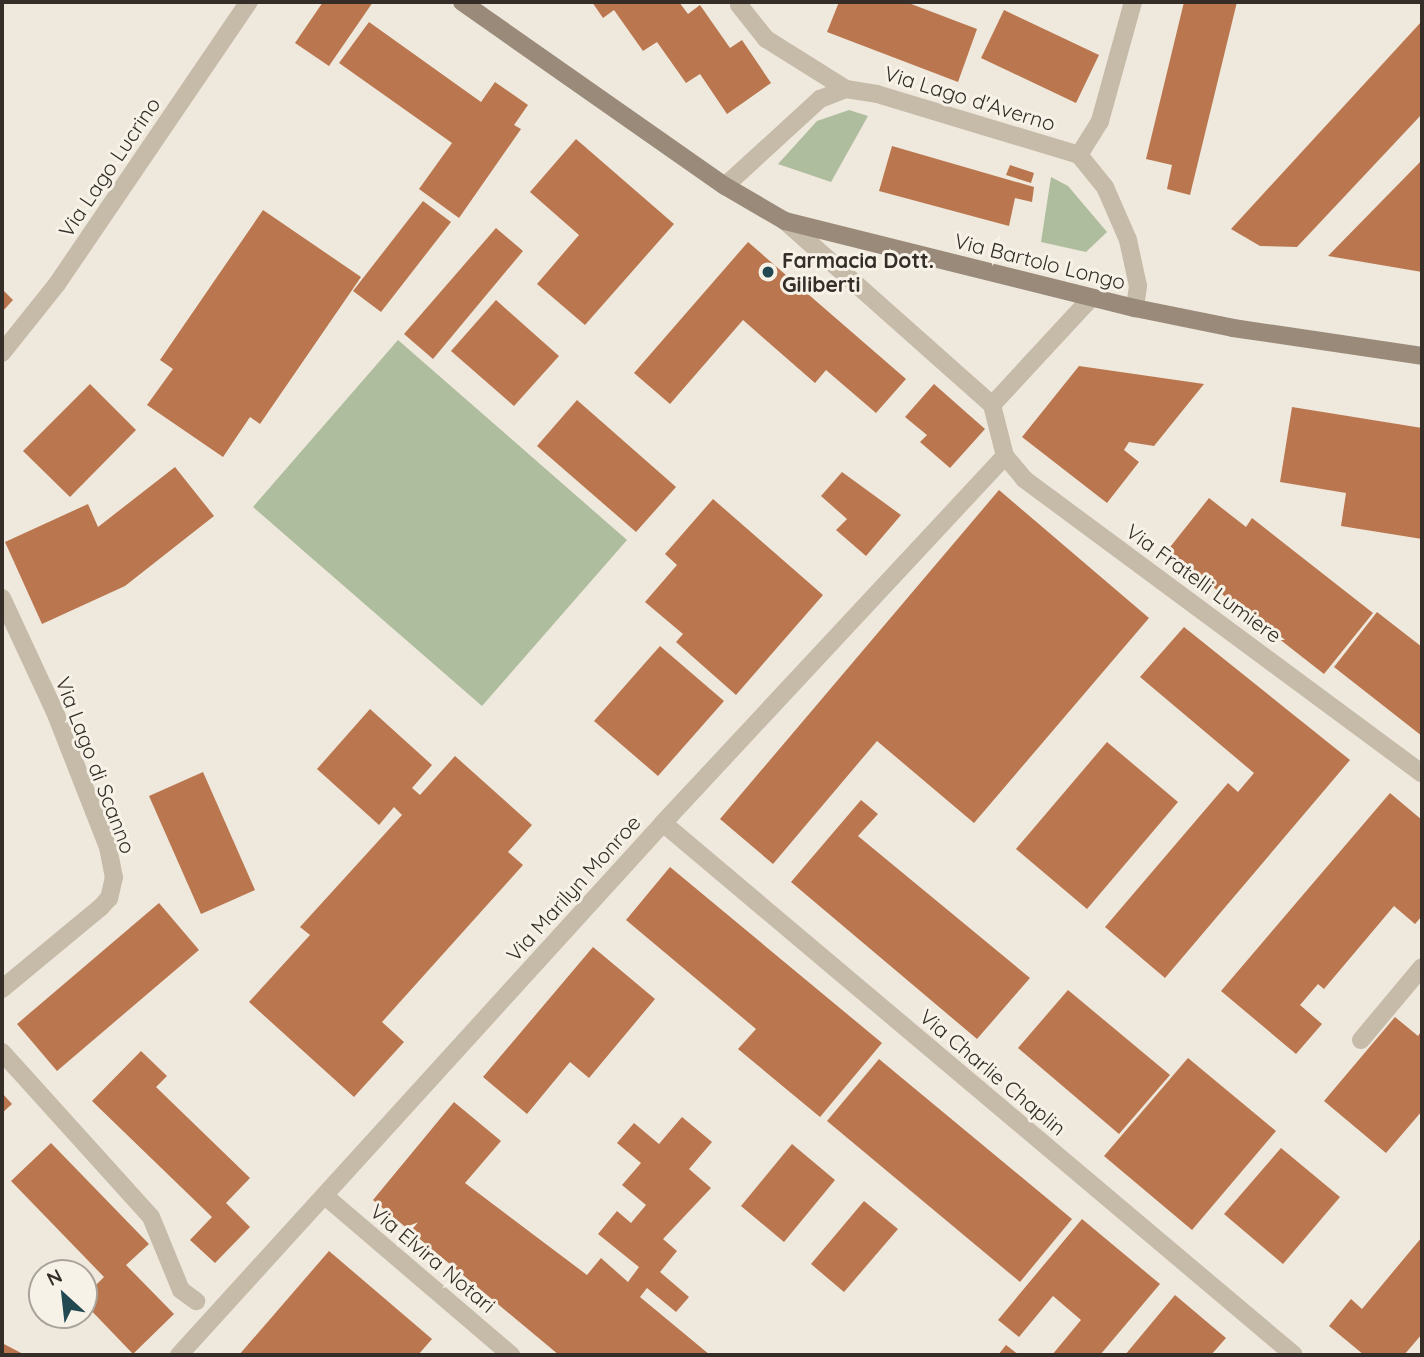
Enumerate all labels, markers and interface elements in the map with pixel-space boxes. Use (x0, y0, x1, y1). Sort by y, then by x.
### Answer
street label: Via Lago d'Averno (881, 60, 1059, 136)
street label: Via Lago Lucrino (53, 92, 165, 242)
street label: Via Bartolo Longo (952, 228, 1128, 294)
place label: Farmacia Dott. Giliberti (782, 247, 934, 297)
marker: Farmacia Dott. Giliberti (760, 264, 776, 280)
street label: Via Fratelli Lumiere (1121, 518, 1287, 648)
street label: Via Lago di Scanno (51, 673, 141, 857)
street label: Via Marilyn Monroe (501, 810, 645, 966)
street label: Via Charlie Chaplin (915, 1004, 1071, 1140)
street label: Via Elvira Notari (365, 1198, 501, 1318)
north arrow (28, 1259, 98, 1329)
text: N (43, 1263, 66, 1291)

